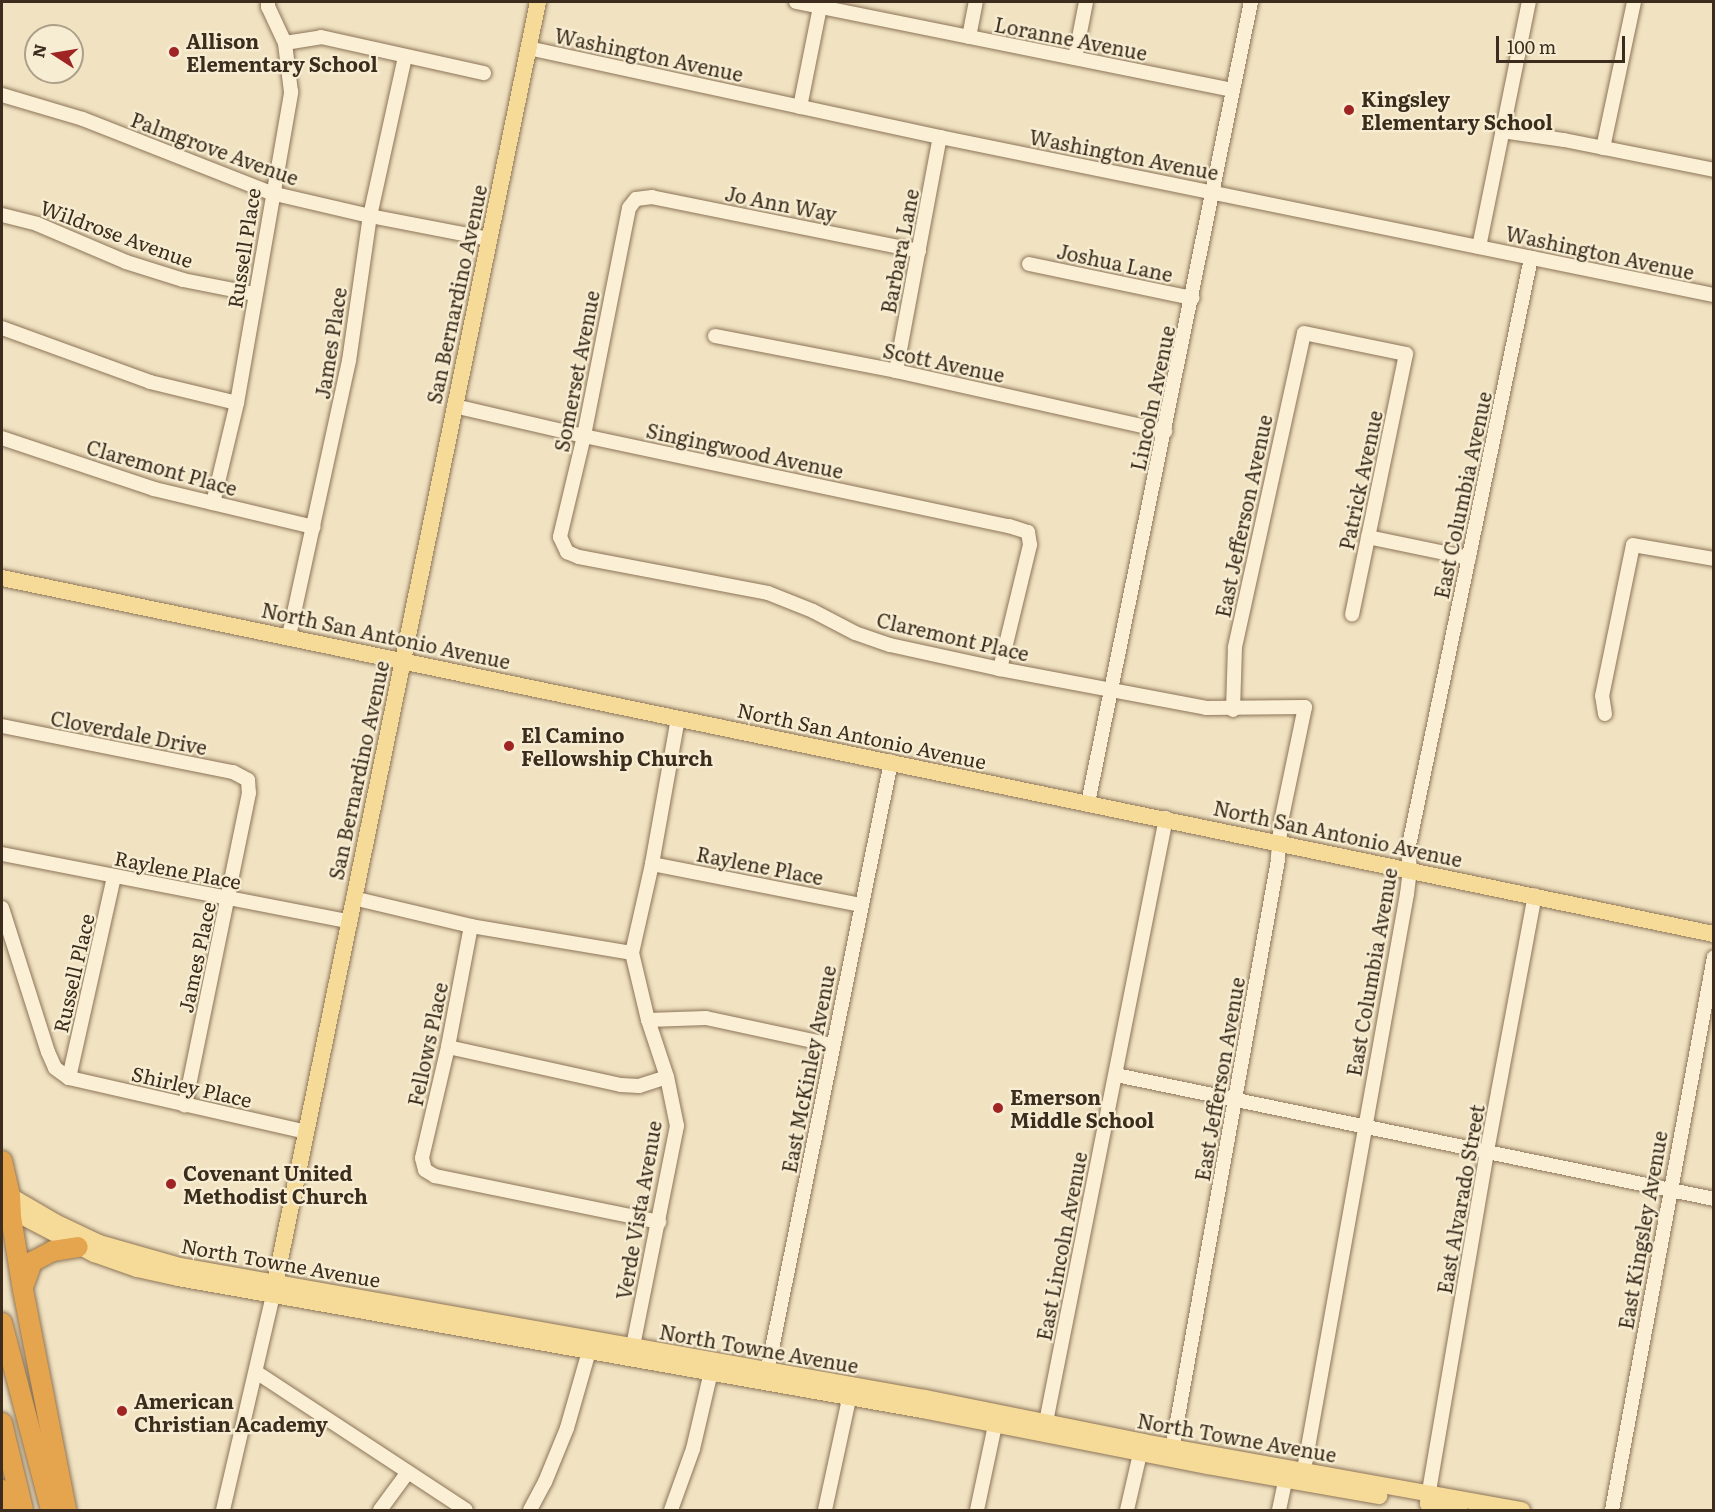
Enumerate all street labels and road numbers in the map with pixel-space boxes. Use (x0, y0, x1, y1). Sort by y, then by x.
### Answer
street label: Loranne Avenue (993, 11, 1149, 65)
street label: Washington Avenue (552, 22, 746, 86)
street label: Palmgrove Avenue (128, 107, 302, 189)
street label: Washington Avenue (1027, 124, 1221, 184)
street label: Jo Ann Way (723, 180, 839, 226)
street label: San Bernardino Avenue (421, 182, 491, 406)
street label: Russell Place (222, 186, 264, 310)
street label: Barbara Lane (875, 187, 923, 315)
street label: Wildrose Avenue (37, 194, 197, 272)
street label: Washington Avenue (1503, 220, 1697, 284)
street label: Joshua Lane (1055, 238, 1175, 286)
street label: James Place (309, 285, 351, 401)
street label: Somerset Avenue (549, 288, 603, 454)
street label: Lincoln Avenue (1125, 323, 1179, 473)
street label: Scott Avenue (881, 337, 1007, 387)
street label: East Columbia Avenue (1428, 389, 1496, 601)
street label: Patrick Avenue (1333, 408, 1387, 552)
street label: East Jefferson Avenue (1210, 412, 1276, 620)
street label: Singingwood Avenue (644, 417, 846, 483)
street label: Claremont Place (84, 434, 240, 500)
street label: North San Antonio Avenue (259, 597, 513, 673)
street label: Claremont Place (874, 607, 1032, 665)
street label: San Bernardino Avenue (323, 658, 393, 882)
street label: North San Antonio Avenue (735, 697, 989, 773)
street label: Cloverdale Drive (49, 705, 209, 759)
street label: North San Antonio Avenue (1211, 795, 1465, 871)
street label: Raylene Place (695, 841, 825, 889)
street label: Raylene Place (113, 845, 243, 893)
street label: East Columbia Avenue (1341, 866, 1401, 1078)
street label: James Place (173, 899, 219, 1015)
street label: Russell Place (48, 911, 98, 1035)
street label: East McKinley Avenue (776, 963, 840, 1175)
street label: East Jefferson Avenue (1189, 975, 1249, 1183)
street label: Fellows Place (402, 980, 452, 1108)
street label: Shirley Place (130, 1061, 254, 1111)
street label: East Alvarado Street (1431, 1102, 1489, 1296)
street label: Verde Vista Avenue (610, 1119, 666, 1301)
street label: East Kingsley Avenue (1613, 1129, 1671, 1331)
street label: East Lincoln Avenue (1031, 1149, 1091, 1343)
street label: North Towne Avenue (180, 1233, 382, 1291)
street label: North Towne Avenue (658, 1319, 860, 1377)
street label: North Towne Avenue (1136, 1408, 1338, 1466)

